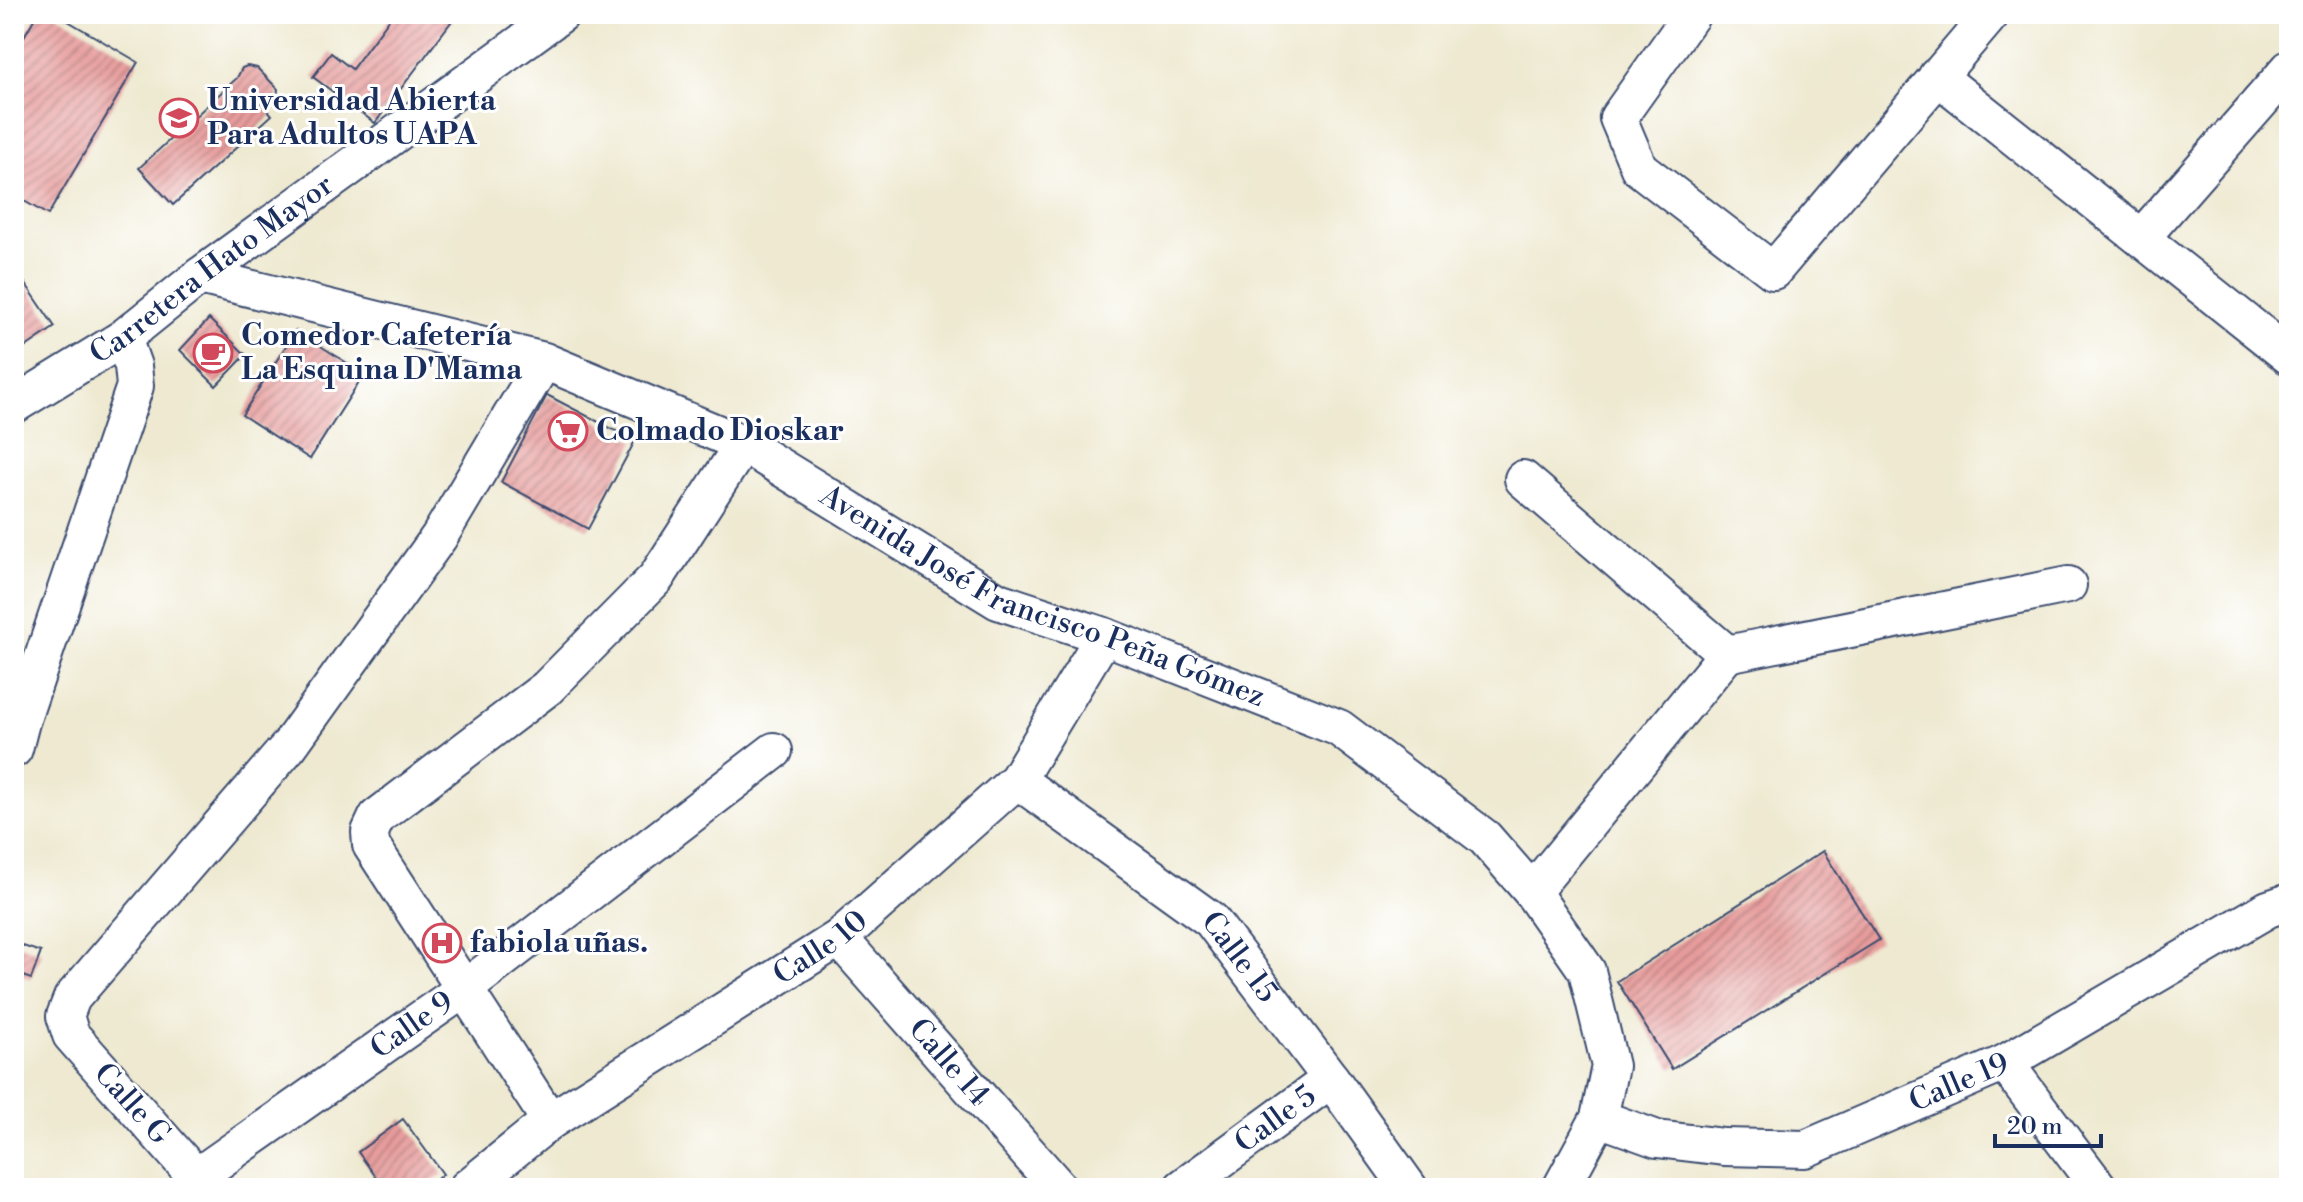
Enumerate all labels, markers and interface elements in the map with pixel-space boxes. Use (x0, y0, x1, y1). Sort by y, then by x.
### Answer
place label: Universidad Abierta Para Adultos UAPA (207, 82, 497, 154)
school or university icon: Universidad Abierta Para Adultos UAPA (158, 97, 200, 139)
street label: Carretera Hato Mayor (83, 166, 341, 373)
place label: Comedor Cafetería La Esquina D'Mama (241, 317, 523, 389)
cafe icon: Comedor Cafetería La Esquina D'Mama (192, 332, 234, 374)
supermarket icon: Colmado Dioskar (547, 410, 589, 452)
place label: Colmado Dioskar (596, 412, 844, 450)
street label: Avenida José Francisco Peña Gómez (812, 476, 1270, 716)
street label: Calle 10 (766, 902, 876, 994)
street label: Calle 15 (1193, 904, 1286, 1010)
hospital icon: fabiola uñas. (421, 922, 463, 964)
place label: fabiola uñas. (470, 924, 648, 962)
street label: Calle 9 (363, 983, 461, 1068)
street label: Calle 14 (900, 1011, 997, 1114)
street label: Calle 19 (1903, 1045, 2015, 1121)
street label: Calle G (85, 1055, 179, 1153)
street label: Calle 5 (1227, 1077, 1324, 1162)
scale bar (1995, 1098, 2101, 1148)
text: 20 m (2007, 1112, 2063, 1142)

